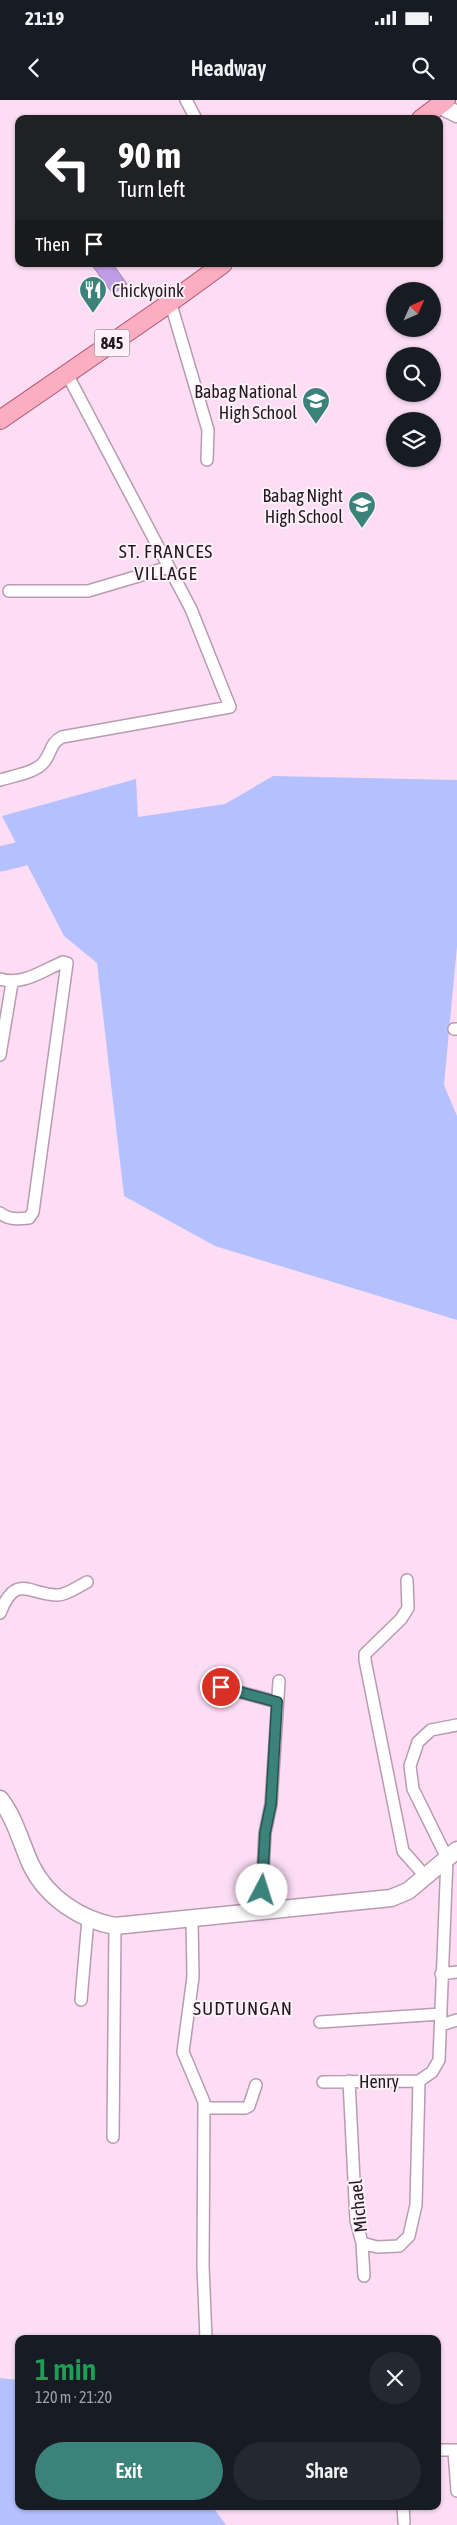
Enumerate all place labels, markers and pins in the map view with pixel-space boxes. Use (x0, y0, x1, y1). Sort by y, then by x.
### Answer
restaurant icon: Chickyoink (78, 275, 108, 314)
place label: Chickyoink (112, 280, 184, 301)
place label: Babag National High School (194, 381, 297, 423)
school or university icon: Babag National High School (301, 386, 331, 425)
place label: Babag Night High School (263, 485, 343, 527)
school or university icon: Babag Night High School (347, 490, 377, 529)
pin (200, 1666, 242, 1708)

